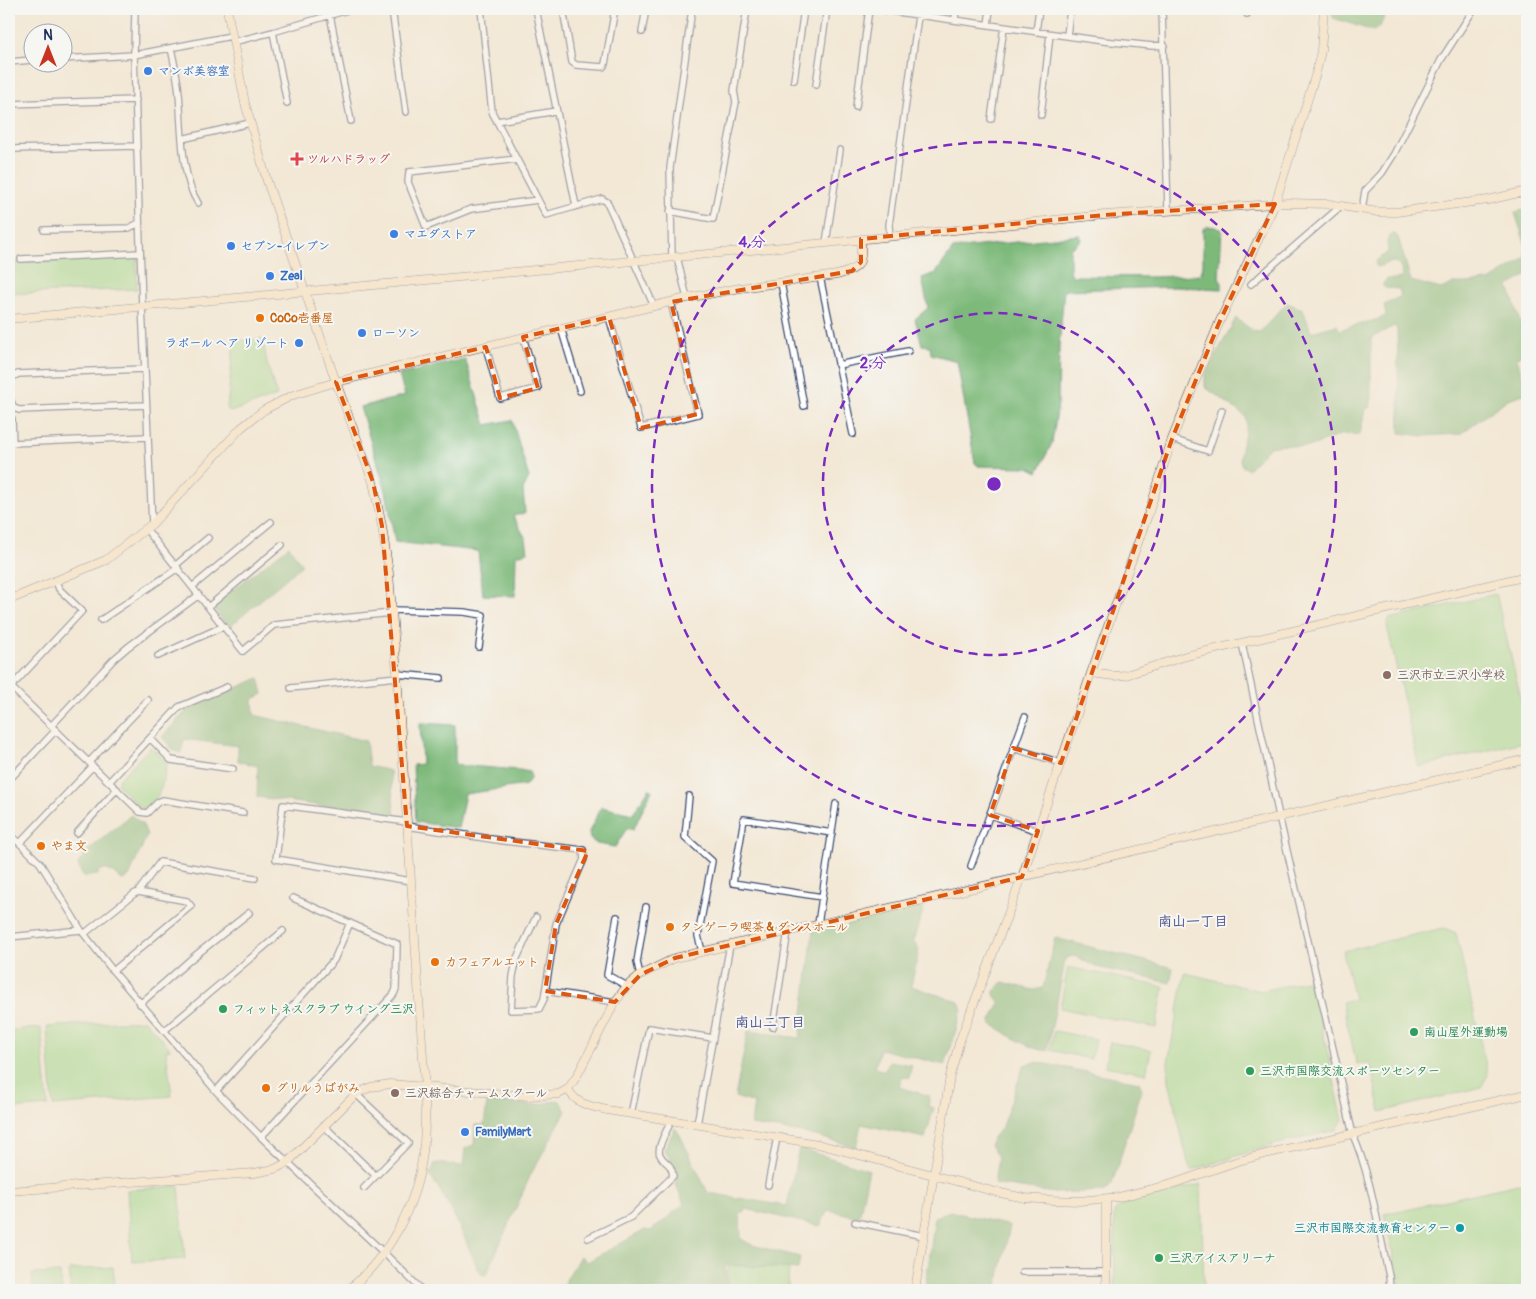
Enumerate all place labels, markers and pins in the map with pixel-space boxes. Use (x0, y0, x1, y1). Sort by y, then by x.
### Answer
place label: マンボ美容室 (158, 64, 230, 79)
marker: マンボ美容室 (142, 65, 154, 77)
place label: ツルハドラッグ (307, 152, 390, 167)
marker: ツルハドラッグ (291, 153, 303, 165)
place label: マエダストア (404, 227, 477, 242)
marker: マエダストア (388, 228, 400, 240)
place label: セブン-イレブン (241, 239, 330, 254)
marker: セブン-イレブン (225, 240, 237, 252)
place label: Zeal (280, 269, 303, 284)
marker: Zeal (264, 270, 276, 282)
place label: CoCo壱番屋 (270, 311, 334, 326)
marker: CoCo壱番屋 (254, 312, 266, 324)
place label: ローソン (372, 326, 420, 341)
marker: ローソン (356, 327, 368, 339)
place label: ラポール ヘア リゾート (165, 336, 289, 351)
marker: ラポール ヘア リゾート (293, 337, 305, 349)
centre of rings (985, 475, 1003, 493)
place label: 三沢市立三沢小学校 (1397, 668, 1505, 683)
marker: 三沢市立三沢小学校 (1381, 669, 1393, 681)
place label: やま文 (51, 839, 87, 854)
marker: やま文 (35, 840, 47, 852)
place label: タンゲーラ喫茶 & ダンスホール (680, 920, 848, 935)
marker: タンゲーラ喫茶 & ダンスホール (664, 921, 676, 933)
place label: カフェアルエット (445, 955, 539, 970)
marker: カフェアルエット (429, 956, 441, 968)
place label: フィットネスクラブ ウイング三沢 (233, 1002, 414, 1017)
marker: フィットネスクラブ ウイング三沢 (217, 1003, 229, 1015)
place label: 南山屋外運動場 (1424, 1025, 1508, 1040)
marker: 南山屋外運動場 (1408, 1026, 1420, 1038)
place label: 三沢市国際交流スポーツセンター (1260, 1064, 1440, 1079)
marker: 三沢市国際交流スポーツセンター (1244, 1065, 1256, 1077)
place label: グリルうばがみ (276, 1081, 360, 1096)
marker: グリルうばがみ (260, 1082, 272, 1094)
place label: 三沢綜合チャームスクール (405, 1086, 548, 1101)
marker: 三沢綜合チャームスクール (389, 1087, 401, 1099)
place label: FamilyMart (475, 1125, 532, 1140)
marker: FamilyMart (459, 1126, 471, 1138)
place label: 三沢市国際交流教育センター (1294, 1221, 1450, 1236)
marker: 三沢市国際交流教育センター (1454, 1222, 1466, 1234)
place label: 三沢アイスアリーナ (1169, 1251, 1276, 1266)
marker: 三沢アイスアリーナ (1153, 1252, 1165, 1264)

